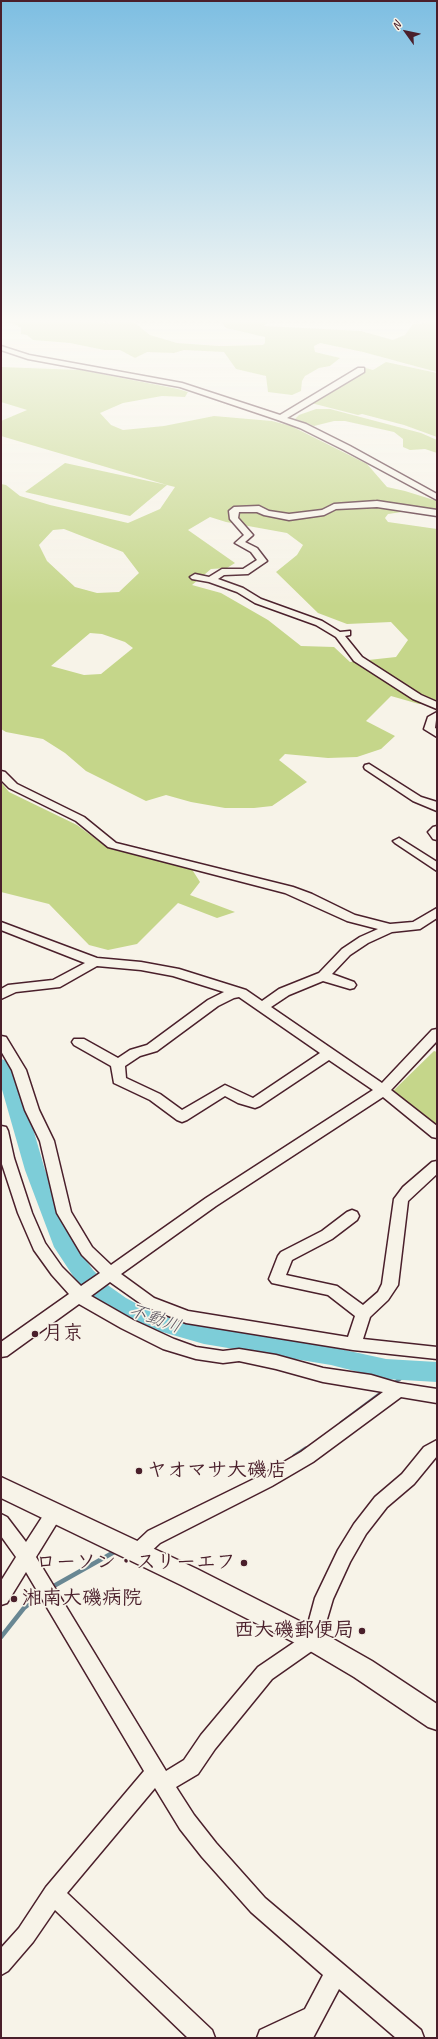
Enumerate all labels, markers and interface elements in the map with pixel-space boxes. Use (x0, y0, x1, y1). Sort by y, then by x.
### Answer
north arrow (386, 12, 426, 52)
text: N (388, 19, 404, 32)
water label: 不動川 (126, 1300, 184, 1338)
place label: 月京 (43, 1322, 83, 1346)
marker: 月京 (30, 1329, 40, 1339)
place label: ヤオマサ大磯店 (147, 1459, 287, 1483)
marker: ヤオマサ大磯店 (134, 1466, 144, 1476)
place label: ローソン・スリーエフ (36, 1551, 236, 1575)
marker: ローソン・スリーエフ (239, 1558, 249, 1568)
place label: 湘南大磯病院 (22, 1587, 142, 1611)
marker: 湘南大磯病院 (9, 1594, 19, 1604)
place label: 西大磯郵便局 (234, 1619, 354, 1643)
marker: 西大磯郵便局 (357, 1626, 367, 1636)

